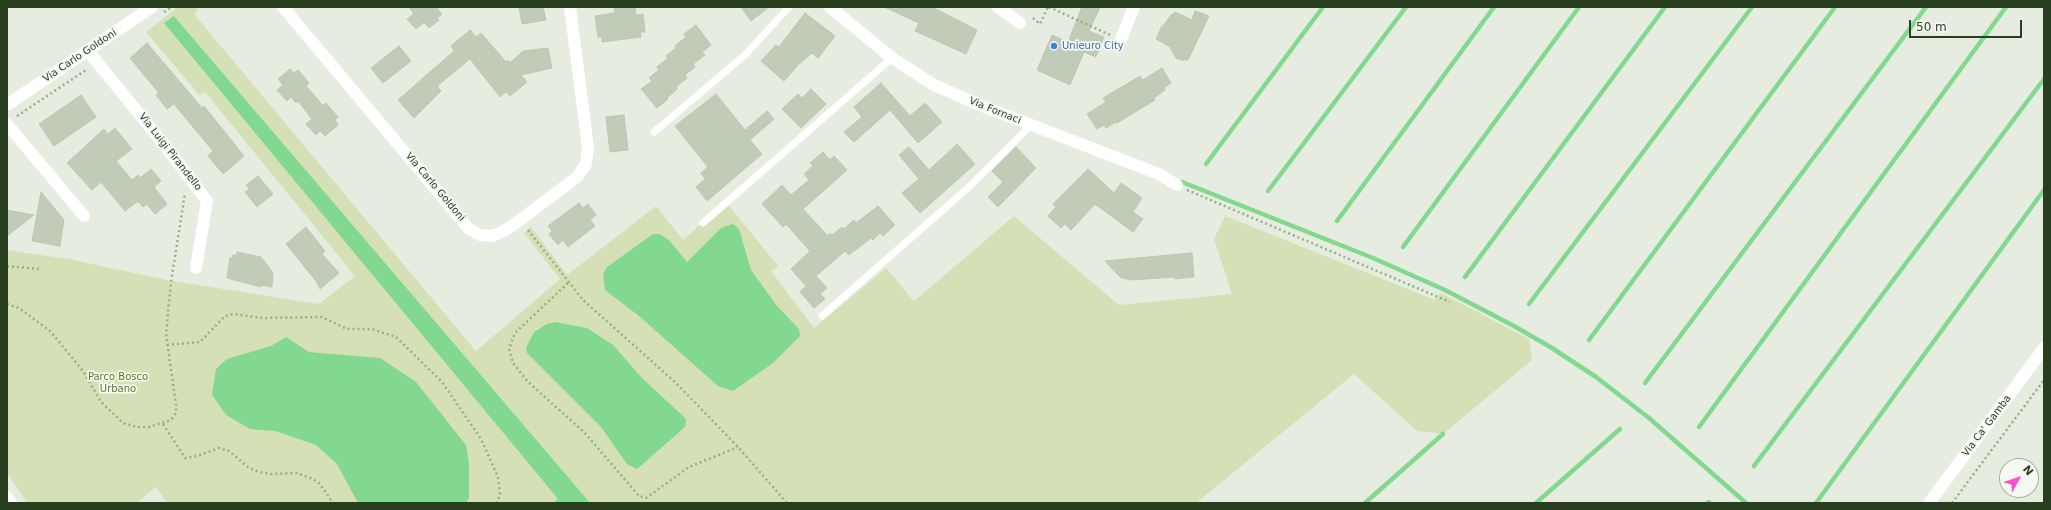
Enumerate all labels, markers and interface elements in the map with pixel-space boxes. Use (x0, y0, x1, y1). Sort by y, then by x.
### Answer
scale bar (1911, 12, 2024, 38)
text: 50 m (1916, 20, 1947, 34)
street label: Via Carlo Goldoni (41, 27, 119, 85)
place label: Unieuro City (1062, 40, 1124, 52)
marker: Unieuro City (1049, 41, 1059, 51)
street label: Via Fornaci (967, 95, 1023, 127)
street label: Via Luigi Pirandello (136, 111, 204, 193)
street label: Via Carlo Goldoni (403, 150, 467, 224)
park label: Parco Bosco Urbano (88, 371, 148, 394)
street label: Via Ca' Gamba (1960, 393, 2014, 459)
north arrow (1999, 458, 2039, 498)
text: N (2020, 463, 2036, 478)

